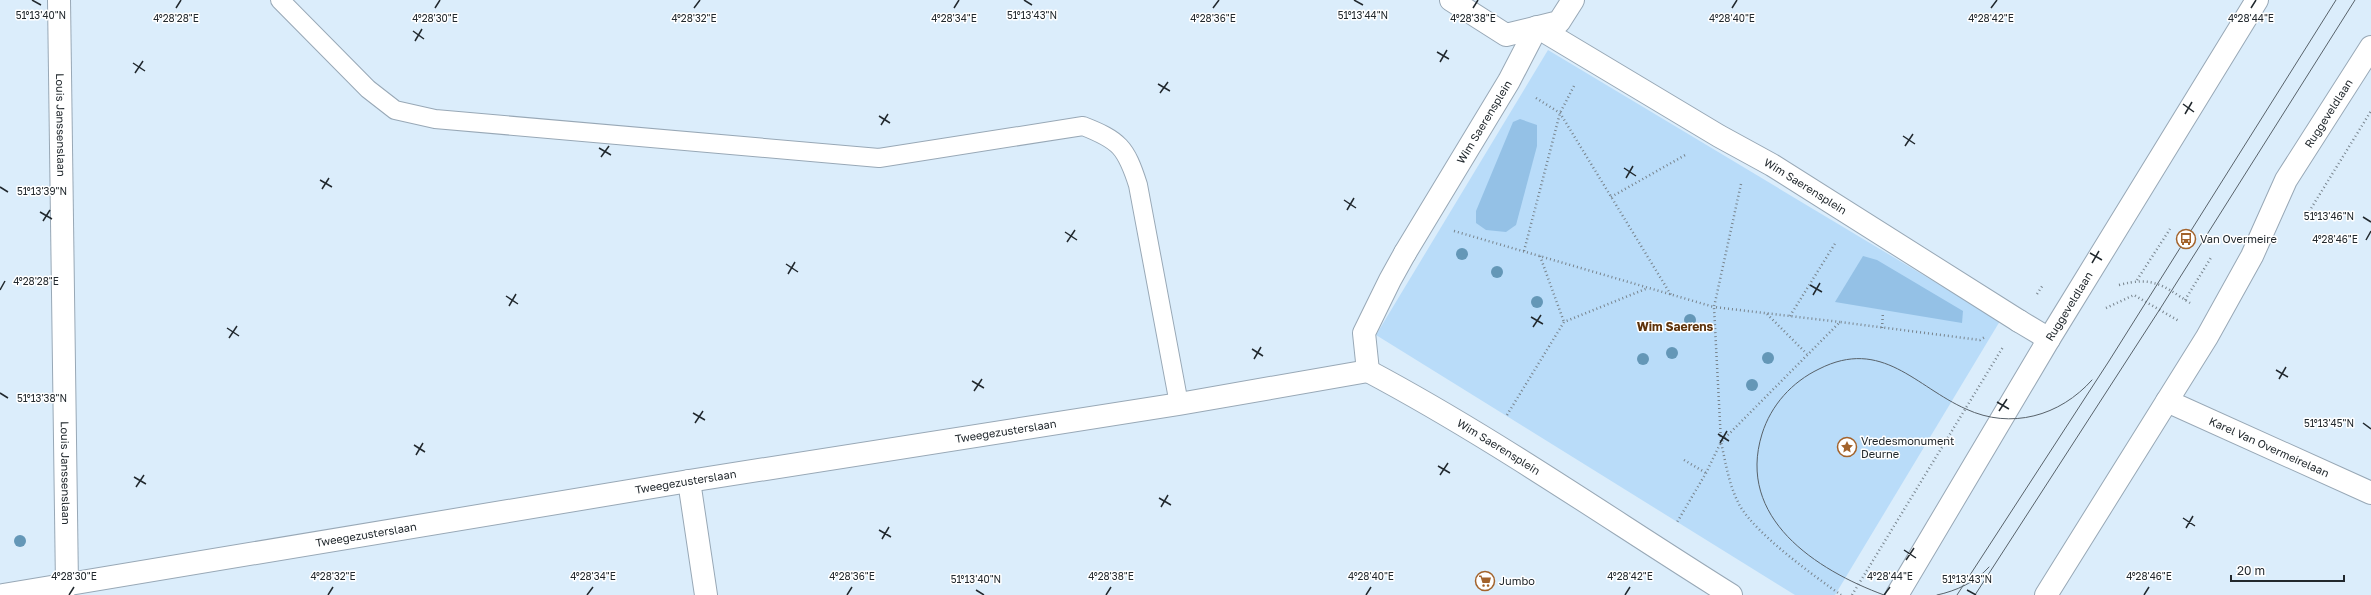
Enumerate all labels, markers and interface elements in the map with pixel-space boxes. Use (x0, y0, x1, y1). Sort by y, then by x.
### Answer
text: 51°13'40"N (16, 9, 66, 21)
text: 51°13'43"N (1007, 9, 1057, 21)
text: 51°13'44"N (1338, 9, 1388, 21)
text: 4°28'28"E (153, 12, 199, 24)
text: 4°28'30"E (412, 12, 458, 24)
text: 4°28'32"E (671, 12, 717, 24)
text: 4°28'34"E (931, 12, 977, 24)
text: 4°28'36"E (1190, 12, 1236, 24)
text: 4°28'38"E (1450, 12, 1496, 24)
text: 4°28'40"E (1709, 12, 1755, 24)
text: 4°28'42"E (1968, 12, 2014, 24)
text: 4°28'44"E (2228, 12, 2274, 24)
street label: Louis Janssenslaan (54, 73, 68, 177)
street label: Ruggeveldlaan (2301, 76, 2355, 150)
street label: Wim Saerensplein (1454, 78, 1514, 166)
street label: Wim Saerensplein (1762, 155, 1849, 217)
text: 51°13'39"N (17, 185, 67, 197)
text: 51°13'46"N (2304, 210, 2354, 222)
bus stop icon: Van Overmeire (2175, 228, 2197, 250)
place label: Van Overmeire (2200, 232, 2277, 245)
text: 4°28'46"E (2312, 233, 2358, 245)
street label: Ruggeveldlaan (2042, 269, 2095, 343)
text: 4°28'28"E (13, 275, 59, 287)
district label: Wim Saerens (1637, 319, 1713, 334)
text: 51°13'38"N (17, 392, 67, 404)
street label: Karel Van Overmeirelaan (2207, 414, 2331, 479)
street label: Tweegezusterslaan (954, 416, 1057, 445)
street label: Wim Saerensplein (1455, 416, 1543, 477)
text: 51°13'45"N (2304, 417, 2354, 429)
street label: Louis Janssenslaan (59, 421, 73, 525)
place label: Vredesmonument Deurne (1861, 434, 1954, 460)
place icon: Vredesmonument Deurne (1836, 436, 1858, 458)
street label: Tweegezusterslaan (634, 467, 737, 496)
street label: Tweegezusterslaan (314, 519, 418, 549)
scale bar (2231, 557, 2344, 583)
text: 20 m (2237, 563, 2265, 578)
text: 4°28'30"E (51, 570, 97, 582)
text: 4°28'32"E (310, 570, 356, 582)
text: 4°28'34"E (570, 570, 616, 582)
text: 4°28'36"E (829, 570, 875, 582)
text: 4°28'38"E (1088, 570, 1134, 582)
text: 4°28'40"E (1348, 570, 1394, 582)
supermarket icon: Jumbo (1474, 570, 1496, 592)
text: 4°28'42"E (1607, 570, 1653, 582)
text: 4°28'44"E (1867, 570, 1913, 582)
text: 4°28'46"E (2126, 570, 2172, 582)
text: 51°13'40"N (951, 573, 1001, 585)
text: 51°13'43"N (1942, 573, 1992, 585)
place label: Jumbo (1499, 574, 1535, 587)

